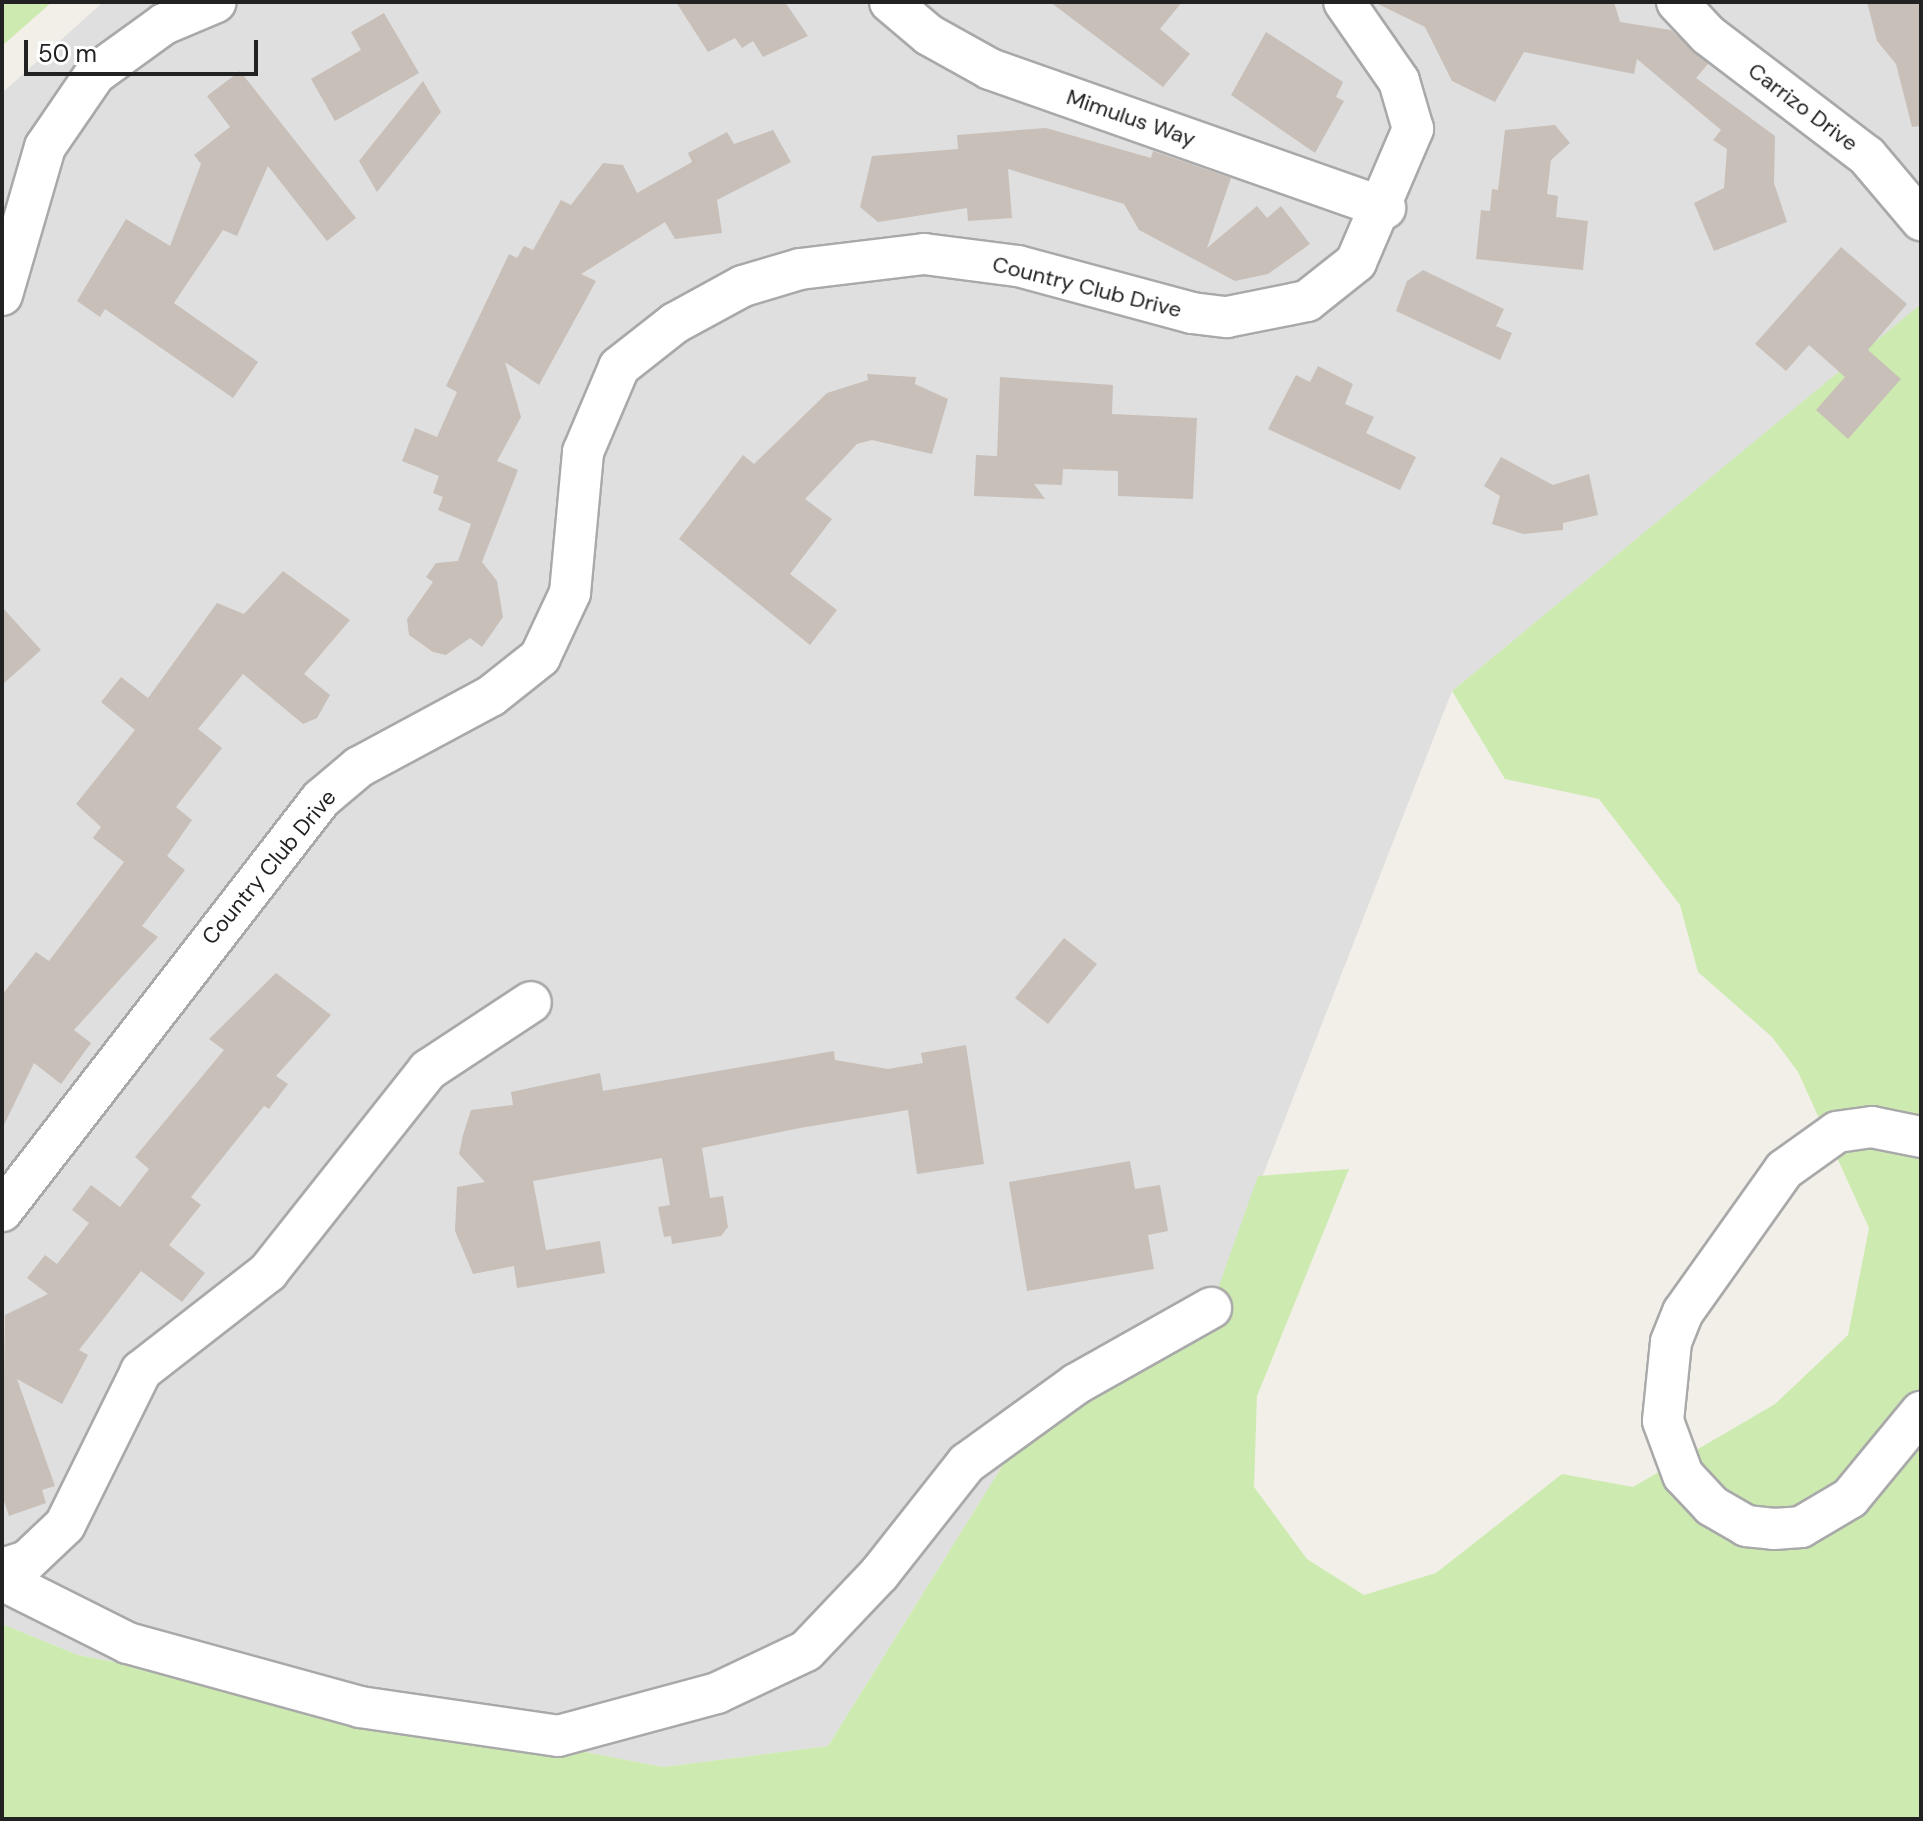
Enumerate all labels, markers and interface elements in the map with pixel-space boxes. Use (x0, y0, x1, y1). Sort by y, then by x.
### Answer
scale bar (28, 24, 262, 74)
text: 50 m (38, 38, 97, 69)
street label: Carrizo Drive (1743, 57, 1863, 157)
street label: Mimulus Way (1063, 84, 1199, 152)
street label: Country Club Drive (990, 251, 1184, 323)
street label: Country Club Drive (197, 784, 341, 950)

